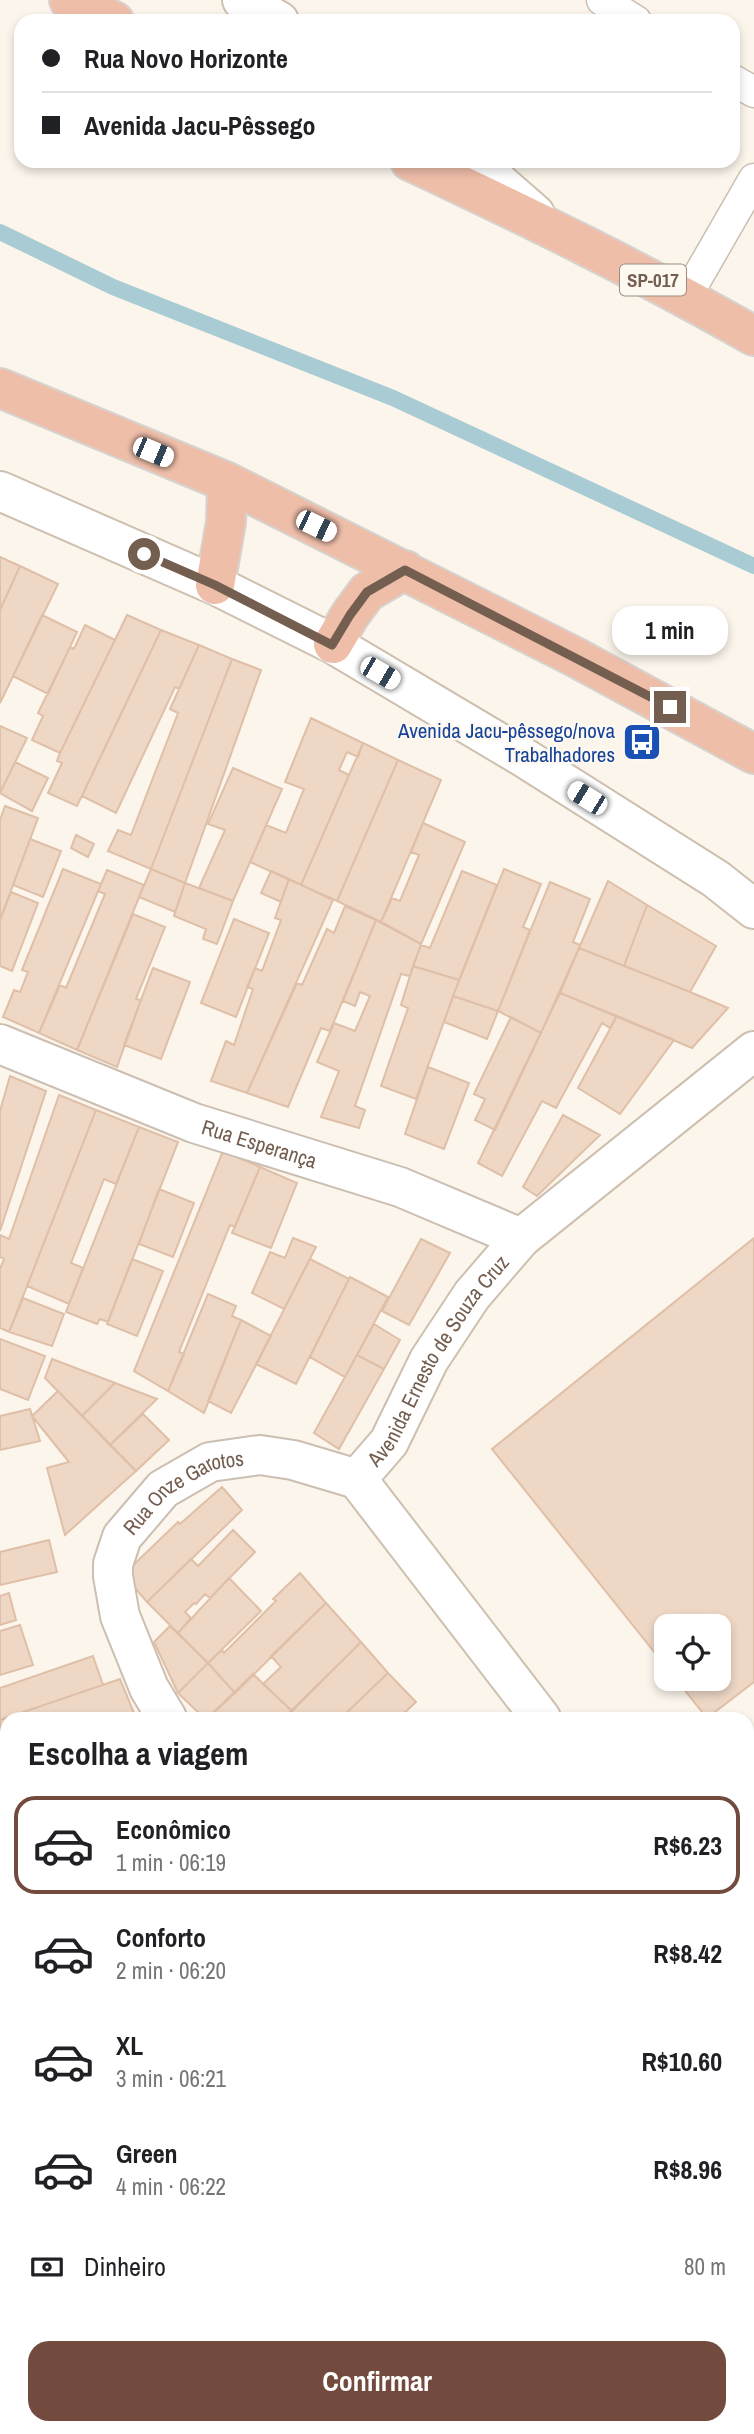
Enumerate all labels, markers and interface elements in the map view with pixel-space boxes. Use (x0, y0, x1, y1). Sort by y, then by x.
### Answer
text: Rua Novo Horizonte (84, 41, 288, 76)
text: Avenida Jacu-Pêssego (84, 108, 315, 143)
road number: SP-017 (620, 264, 686, 296)
car (130, 434, 177, 470)
car (293, 507, 340, 545)
route start (128, 538, 160, 570)
callout: 1 min (612, 606, 728, 654)
text: 1 min (645, 615, 695, 646)
car (357, 653, 404, 693)
route end (654, 691, 686, 723)
place label: Avenida Jacu-pêssego/nova Trabalhadores (397, 716, 615, 769)
bus stop icon: Avenida Jacu-pêssego/nova Trabalhadores (621, 721, 663, 763)
car (564, 778, 611, 818)
street label: Rua Esperança (198, 1112, 321, 1175)
street label: Avenida Ernesto de Souza Cruz (359, 1248, 515, 1473)
street label: Rua Onze Garotos (116, 1443, 246, 1541)
map controls (654, 1614, 731, 1691)
button: locate (654, 1614, 731, 1691)
text: Escolha a viagem (28, 1732, 248, 1775)
text: Econômico (116, 1812, 231, 1847)
icon: car (32, 1814, 95, 1877)
text: R$6.23 (653, 1828, 722, 1863)
text: 1 min · 06:19 (116, 1847, 226, 1878)
text: Conforto (116, 1920, 206, 1955)
icon: car (32, 1922, 95, 1985)
text: R$8.42 (653, 1936, 722, 1971)
text: 2 min · 06:20 (116, 1955, 226, 1986)
text: XL (116, 2028, 143, 2063)
icon: car (32, 2030, 95, 2093)
text: R$10.60 (641, 2044, 722, 2079)
text: 3 min · 06:21 (116, 2063, 226, 2094)
text: Green (116, 2136, 178, 2171)
icon: car (32, 2138, 95, 2201)
text: R$8.96 (653, 2152, 722, 2187)
text: 4 min · 06:22 (116, 2171, 226, 2202)
icon: cash (28, 2248, 66, 2286)
text: Dinheiro (84, 2249, 166, 2284)
text: 80 m (684, 2251, 726, 2282)
button: Confirmar (28, 2341, 726, 2421)

